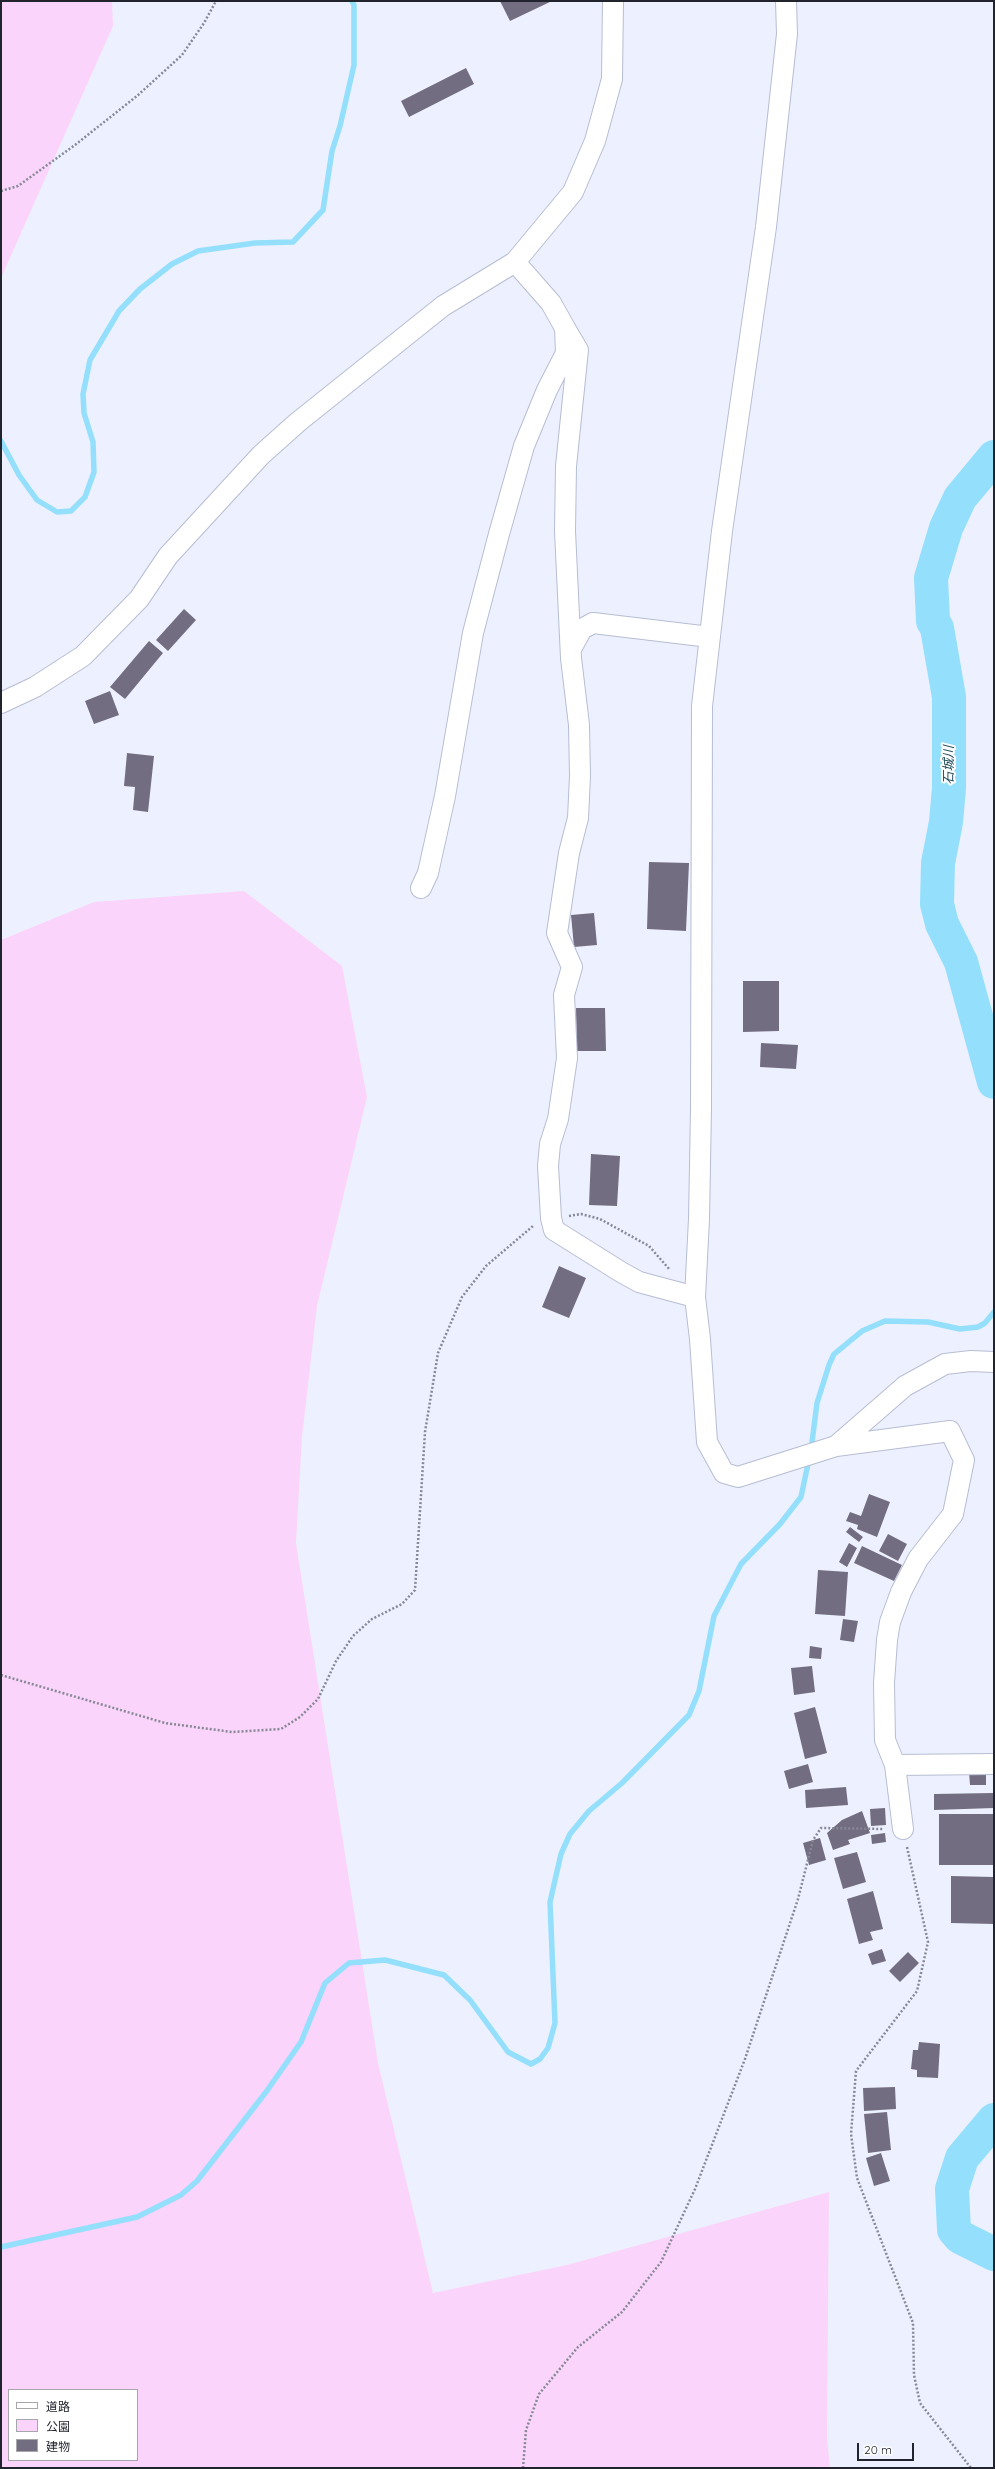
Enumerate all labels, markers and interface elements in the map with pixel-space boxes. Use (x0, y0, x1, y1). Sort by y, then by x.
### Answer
water label: 石城川 (941, 746, 957, 784)
legend (8, 2389, 138, 2461)
text: 道路 (46, 2399, 70, 2414)
text: 公園 (46, 2419, 70, 2434)
scale bar (859, 2435, 916, 2461)
text: 建物 (46, 2439, 70, 2454)
text: 20 m (864, 2442, 892, 2457)

